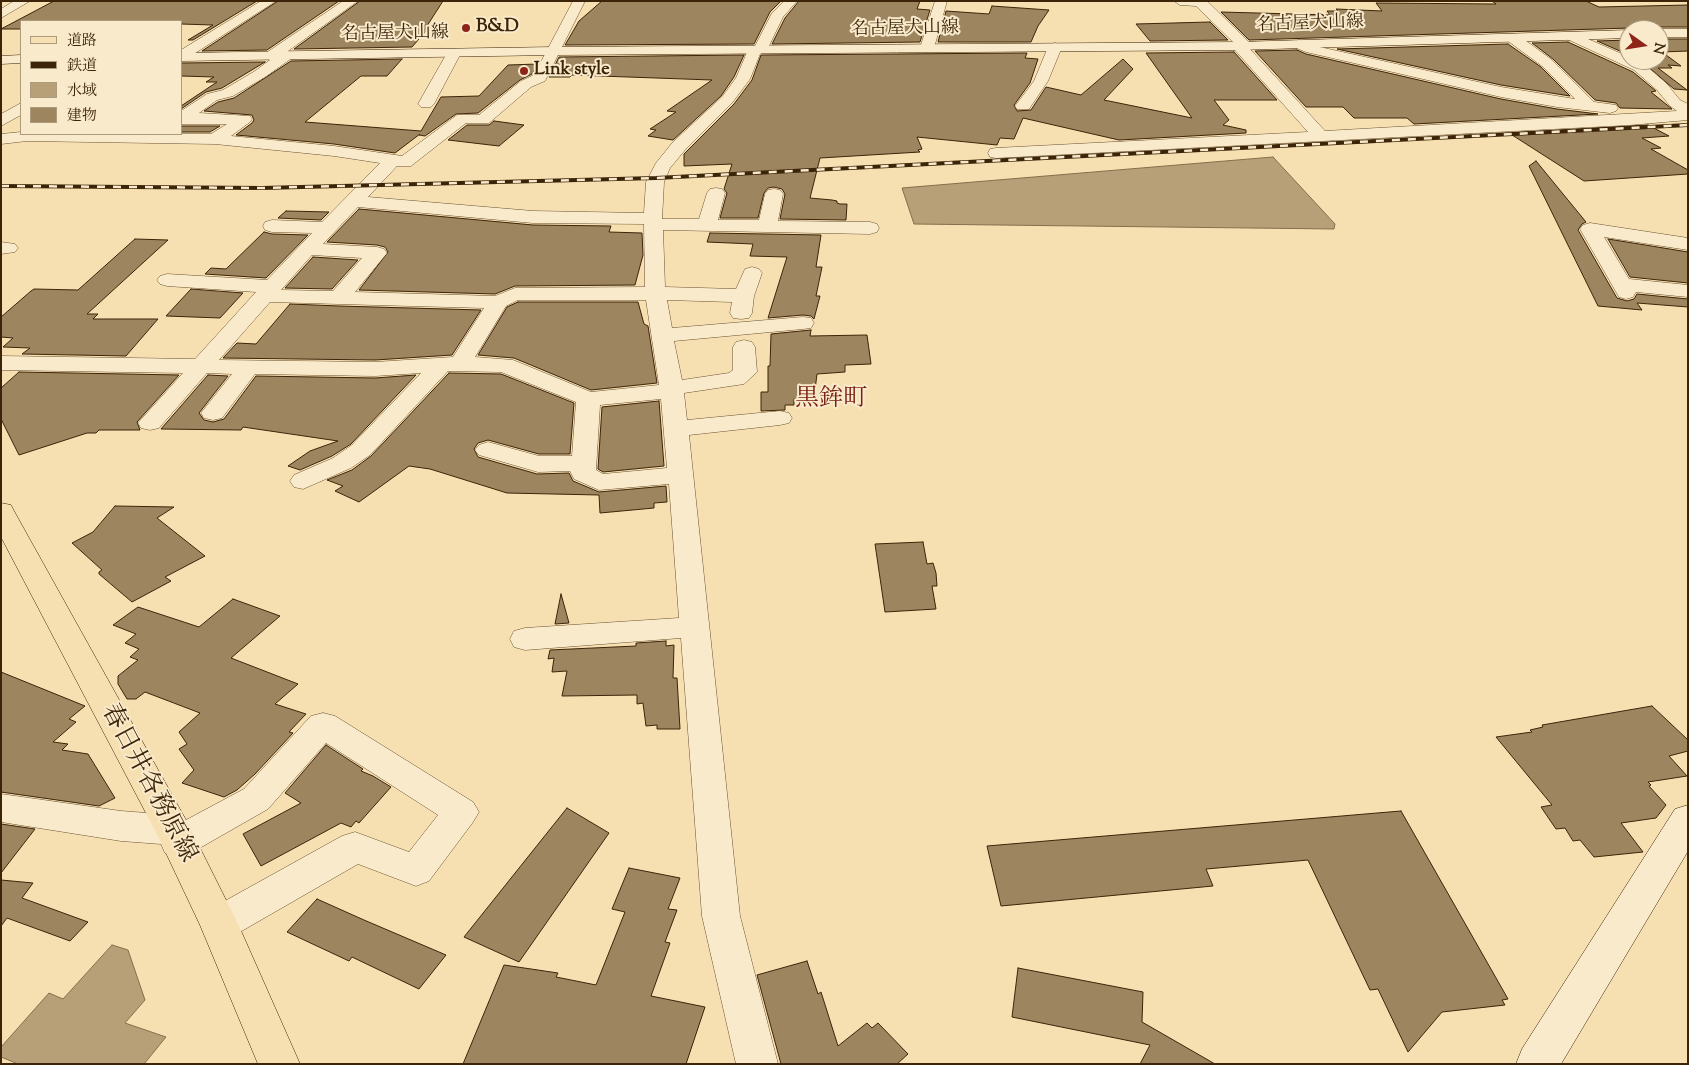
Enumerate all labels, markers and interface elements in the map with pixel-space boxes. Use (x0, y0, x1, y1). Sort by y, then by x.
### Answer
street label: 名古屋犬山線 (1256, 12, 1364, 38)
place label: B&D (476, 17, 519, 39)
street label: 名古屋犬山線 (851, 18, 959, 42)
legend (20, 20, 182, 135)
north arrow (1619, 20, 1669, 70)
marker: B&D (460, 22, 472, 34)
street label: 名古屋犬山線 (341, 23, 449, 47)
text: 道路 (67, 31, 97, 52)
text: N (1647, 40, 1669, 56)
text: 鉄道 (67, 56, 97, 77)
place label: Link style (534, 60, 610, 82)
marker: Link style (518, 65, 530, 77)
text: 水域 (67, 81, 97, 102)
text: 建物 (67, 106, 97, 127)
district label: 黒鉾町 (795, 387, 867, 415)
street label: 春日井各務原線 (93, 700, 201, 868)

